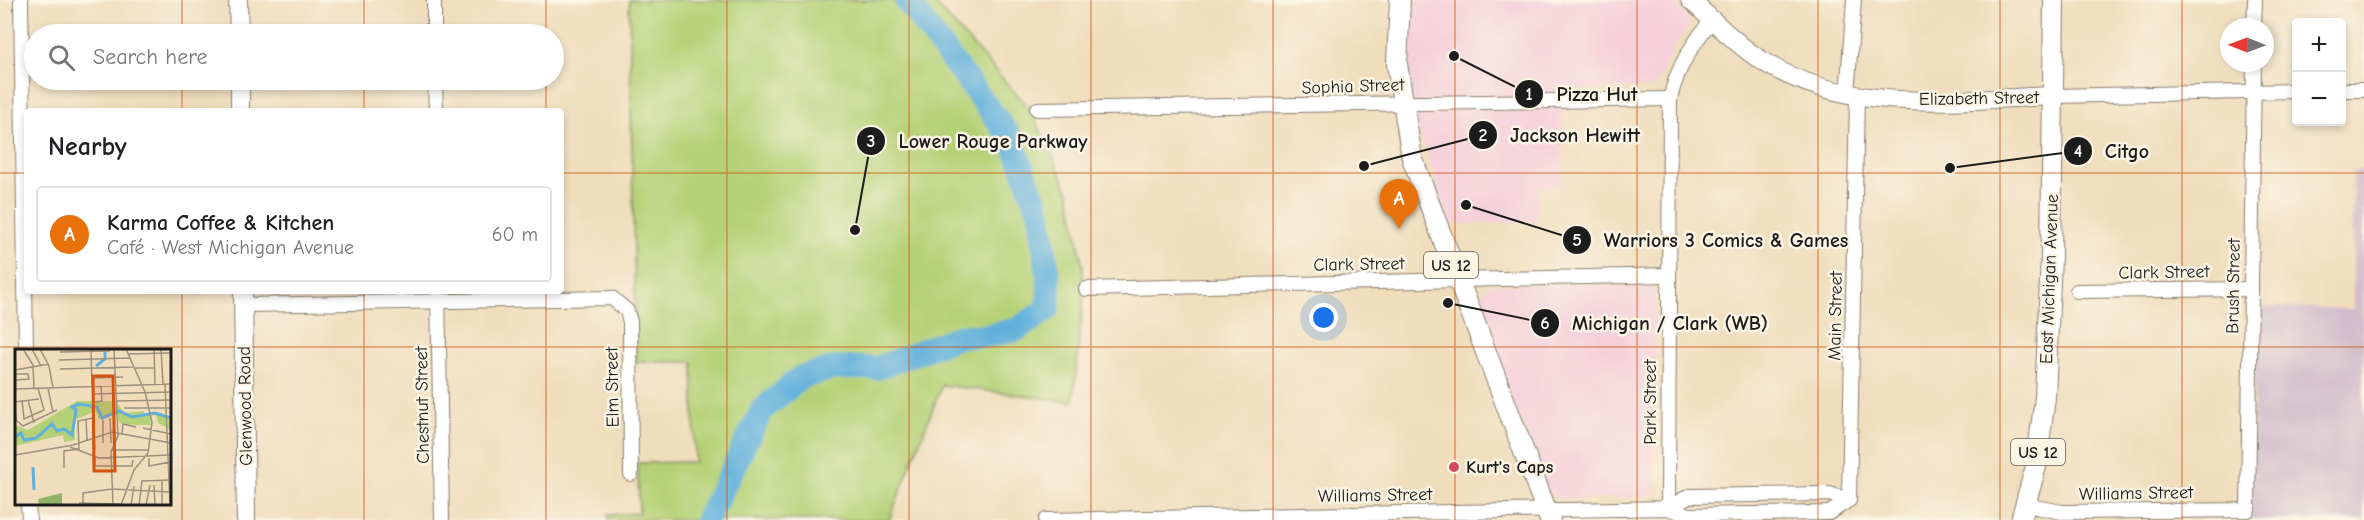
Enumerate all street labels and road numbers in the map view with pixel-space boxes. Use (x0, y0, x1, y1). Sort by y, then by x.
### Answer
street label: Sophia Street (1301, 74, 1406, 99)
street label: Elizabeth Street (1919, 87, 2040, 110)
street label: East Michigan Avenue (2036, 194, 2063, 364)
street label: Brush Street (2222, 237, 2245, 334)
road number: US 12 (1424, 252, 1478, 278)
street label: Clark Street (1313, 253, 1406, 276)
street label: Clark Street (2118, 261, 2211, 284)
street label: Main Street (1824, 270, 1847, 361)
street label: Chestnut Street (411, 345, 434, 464)
street label: Glenwood Road (234, 346, 257, 466)
street label: Elm Street (601, 346, 624, 428)
street label: Park Street (1640, 358, 1661, 445)
road number: US 12 (2011, 439, 2065, 465)
street label: Williams Street (2079, 482, 2194, 505)
street label: Williams Street (1318, 484, 1433, 507)

